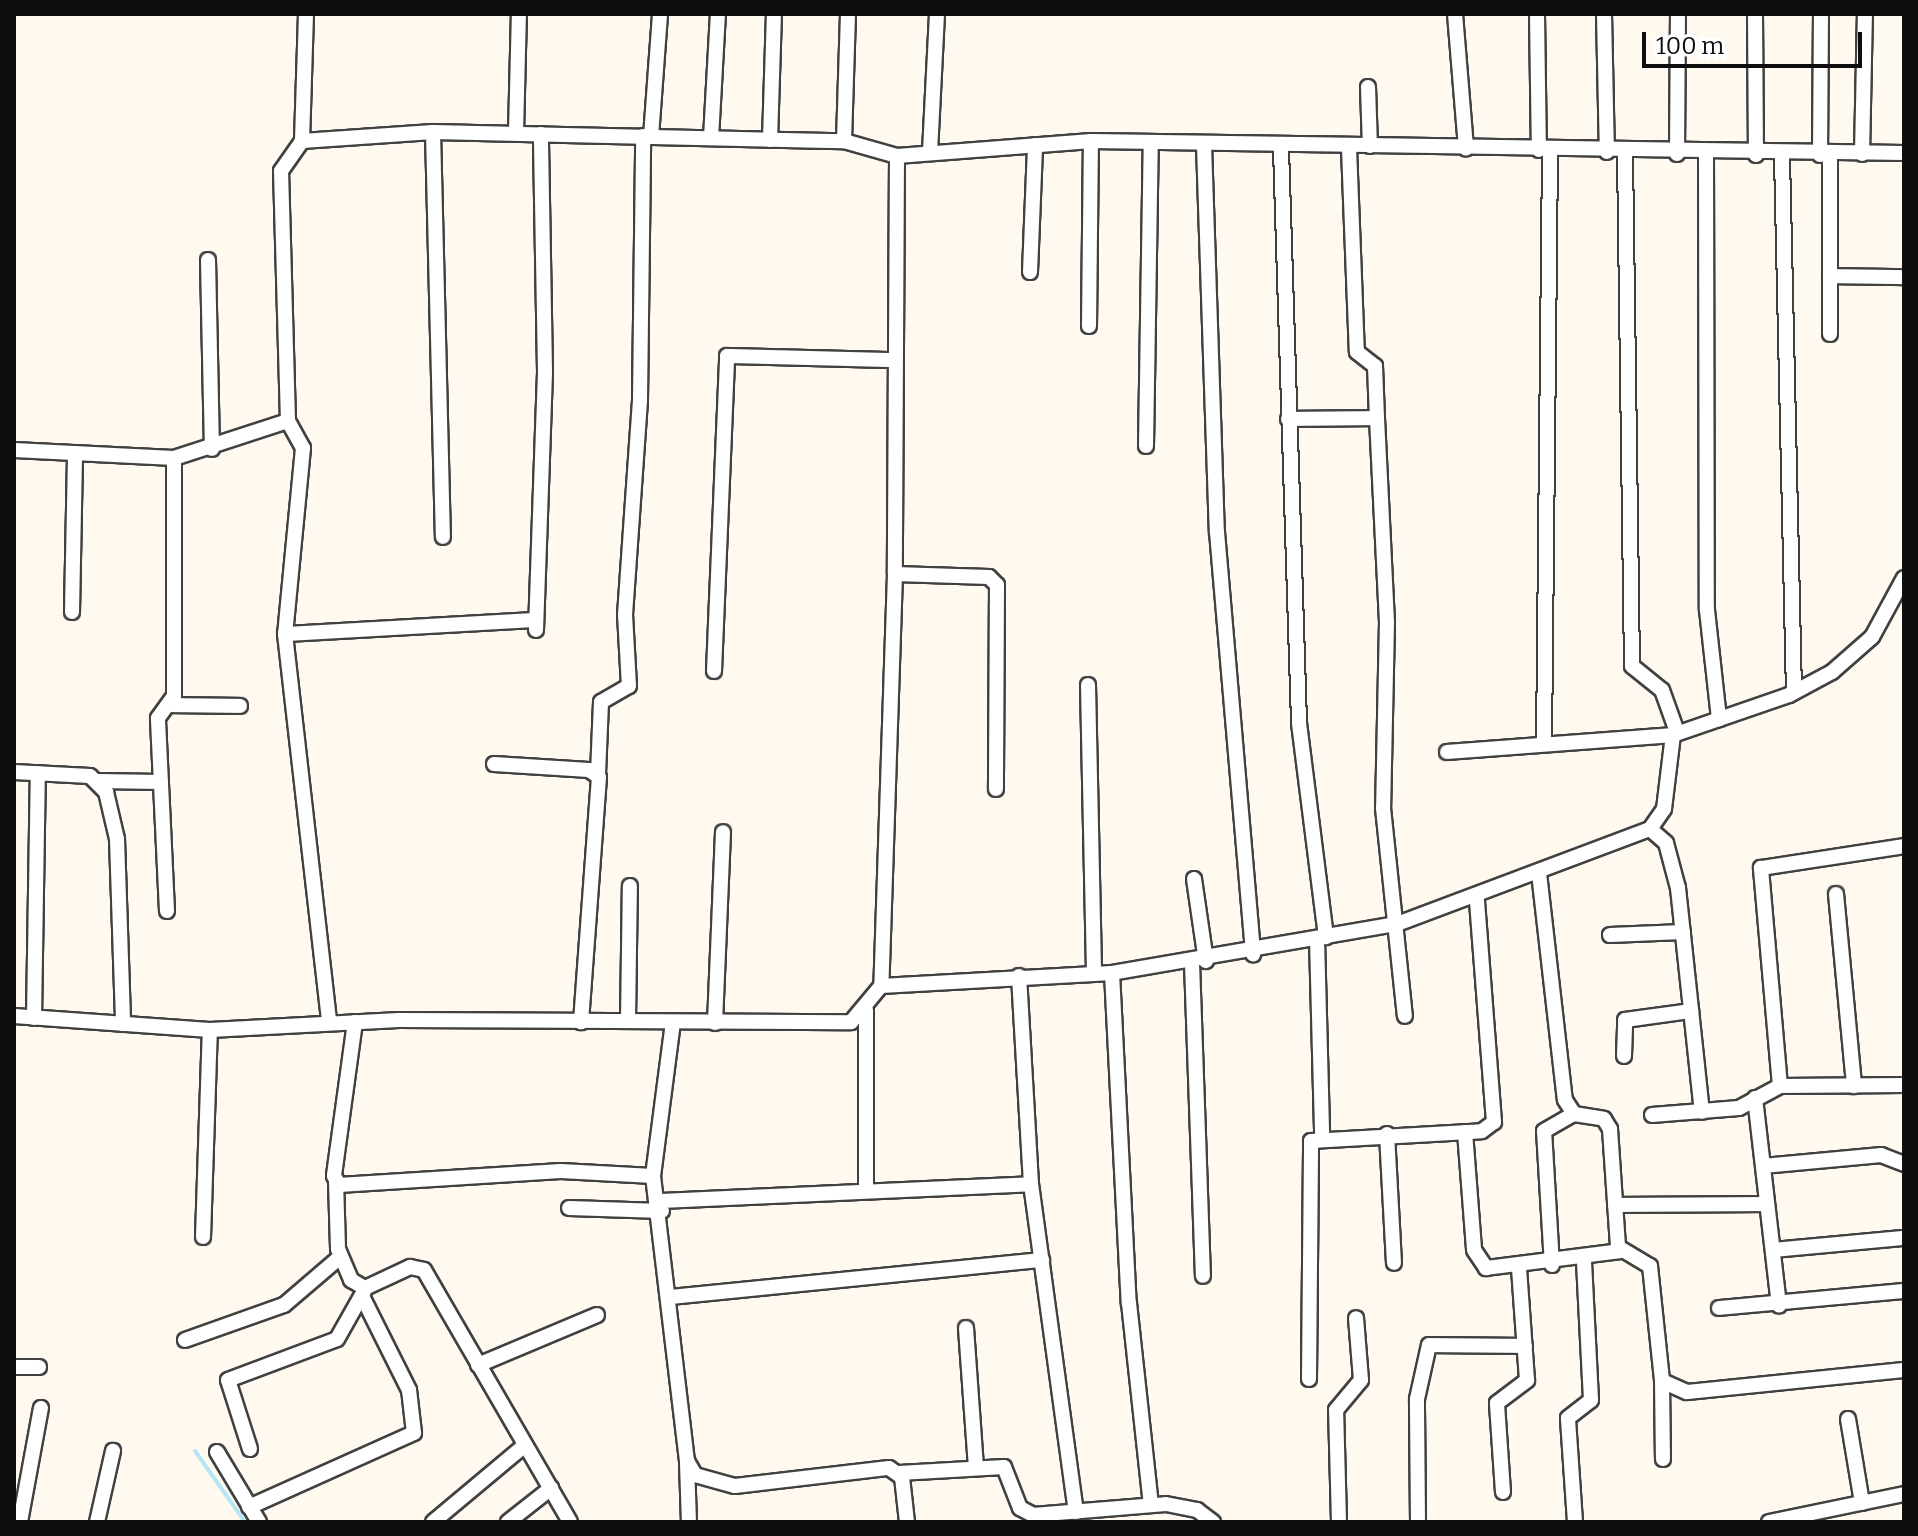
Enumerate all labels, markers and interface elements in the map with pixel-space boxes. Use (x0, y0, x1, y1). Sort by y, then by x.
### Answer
scale bar (1646, 16, 1866, 66)
text: 100 m (1656, 32, 1724, 60)

